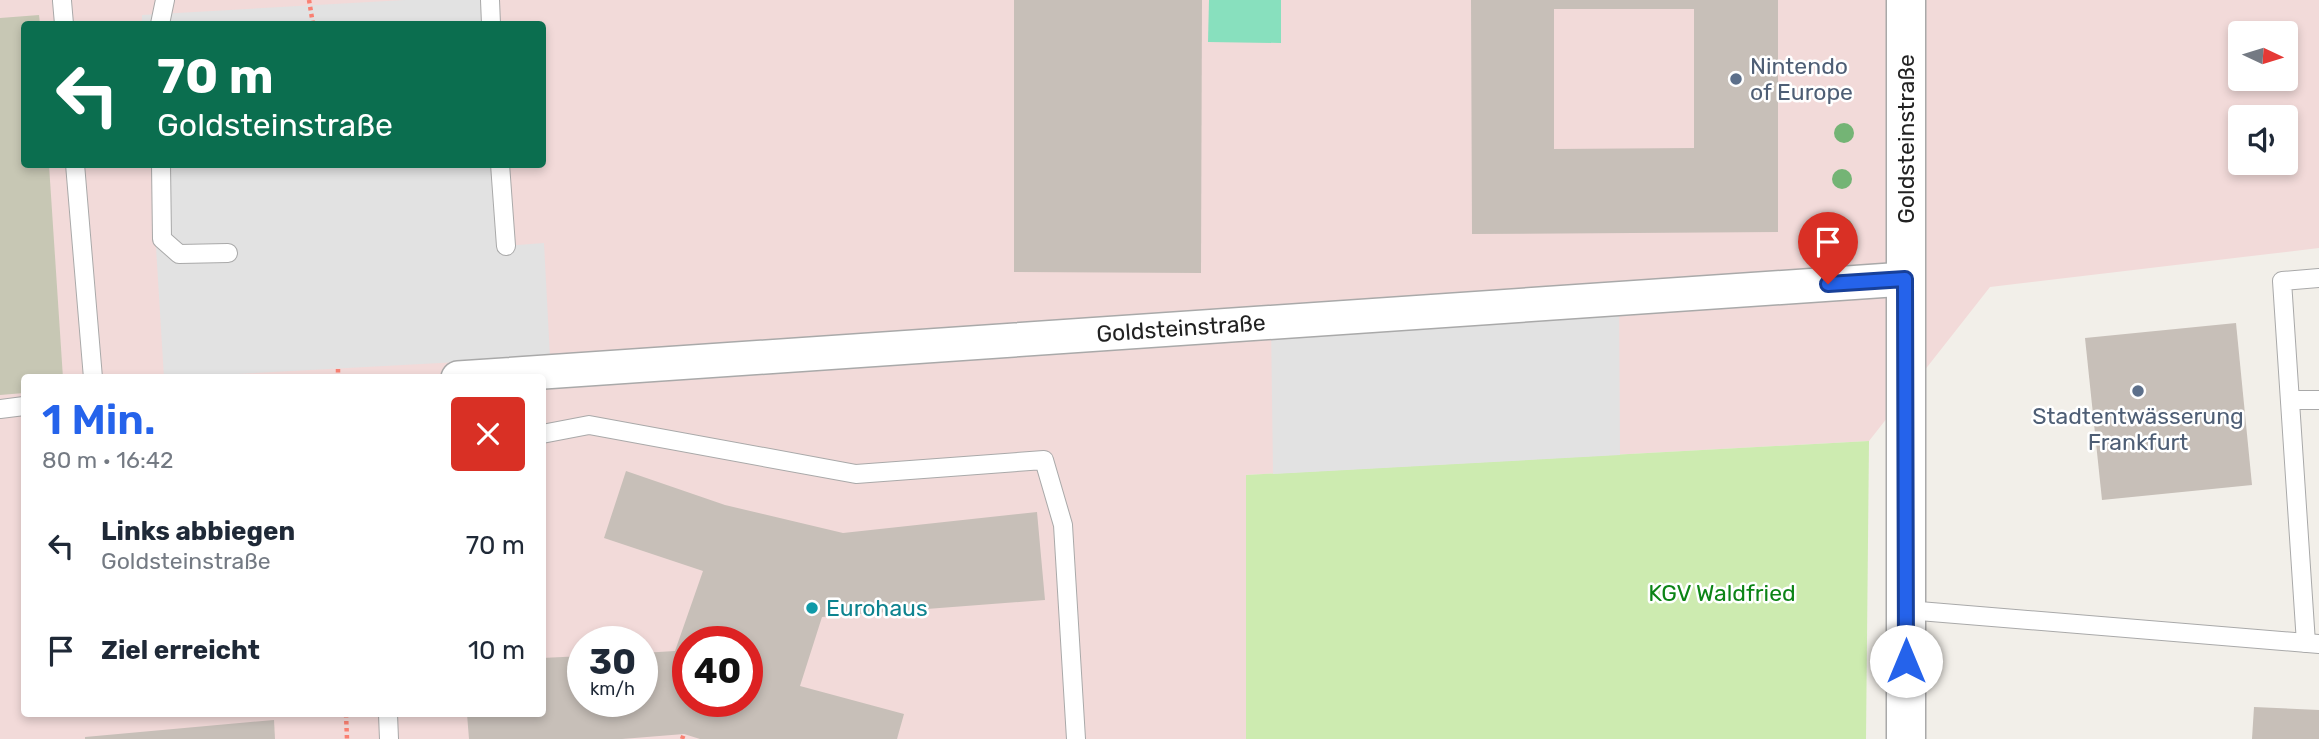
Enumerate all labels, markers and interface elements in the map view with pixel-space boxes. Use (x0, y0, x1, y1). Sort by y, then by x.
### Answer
north arrow (2228, 21, 2298, 91)
map controls (2228, 21, 2298, 175)
text: 70 m (157, 47, 274, 105)
icon: left (42, 49, 133, 140)
place label: Nintendo of Europe (1750, 52, 1853, 106)
street label: Goldsteinstraße (1892, 54, 1920, 224)
marker: Nintendo of Europe (1728, 71, 1744, 87)
button: sound (2228, 105, 2298, 175)
text: Goldsteinstraße (157, 106, 393, 144)
pin (1798, 212, 1858, 284)
icon: arrive (1809, 223, 1847, 261)
street label: Goldsteinstraße (1095, 308, 1267, 348)
marker: Stadtentwässerung Frankfurt (2130, 383, 2146, 399)
text: 1 Min. (42, 395, 155, 445)
button: close (451, 397, 525, 471)
place label: Stadtentwässerung Frankfurt (2032, 402, 2244, 456)
text: 80 m · 16:42 (42, 446, 174, 474)
text: Links abbiegen (101, 516, 295, 547)
icon: left (42, 527, 80, 565)
text: 70 m (466, 530, 525, 561)
text: Goldsteinstraße (101, 547, 271, 575)
park label: KGV Waldfried (1648, 579, 1796, 607)
place label: Eurohaus (826, 594, 928, 622)
marker: Eurohaus (804, 600, 820, 616)
position arrow (1869, 624, 1943, 698)
speed limit sign: 40 (672, 626, 763, 717)
icon: arrive (42, 632, 80, 670)
text: Ziel erreicht (101, 635, 260, 666)
text: 10 m (468, 635, 525, 666)
text: 30 (589, 641, 636, 683)
text: km/h (590, 678, 635, 700)

